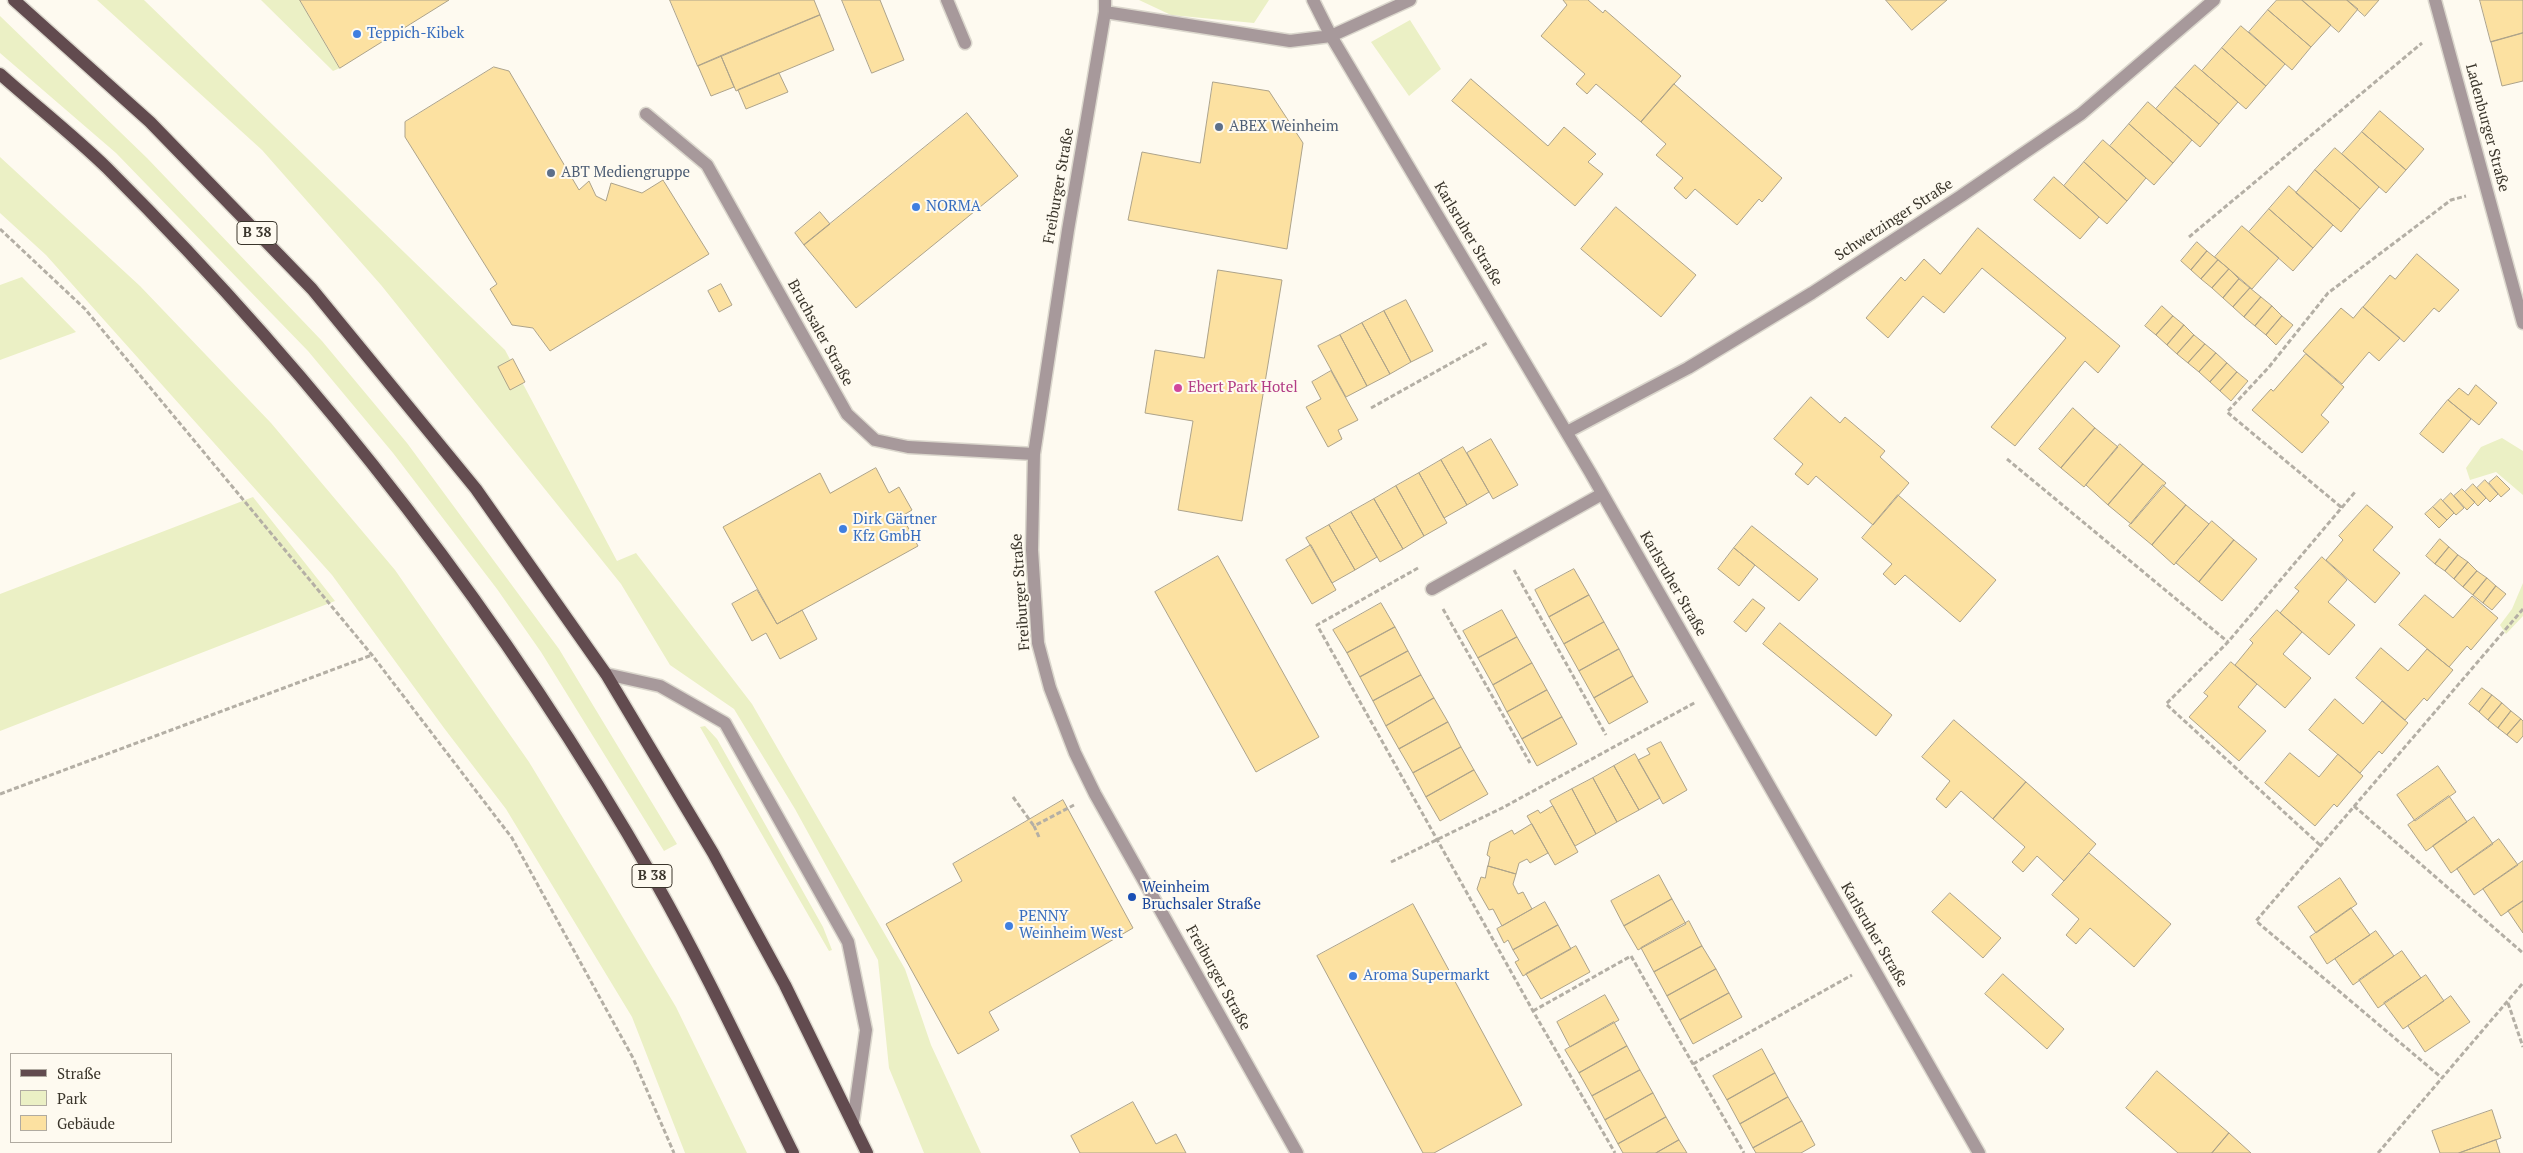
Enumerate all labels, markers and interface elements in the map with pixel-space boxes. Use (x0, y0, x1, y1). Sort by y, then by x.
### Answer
place label: Teppich-Kibek (367, 25, 464, 43)
marker: Teppich-Kibek (351, 28, 363, 40)
street label: Ladenburger Straße (2461, 62, 2513, 194)
place label: ABEX Weinheim (1229, 118, 1339, 136)
marker: ABEX Weinheim (1213, 121, 1225, 133)
street label: Freiburger Straße (1040, 127, 1078, 245)
place label: ABT Mediengruppe (561, 164, 690, 182)
marker: ABT Mediengruppe (545, 167, 557, 179)
street label: Schwetzinger Straße (1832, 175, 1956, 265)
street label: Karlsruher Straße (1430, 179, 1506, 289)
place label: NORMA (926, 198, 981, 216)
marker: NORMA (910, 201, 922, 213)
road number: B 38 (237, 222, 277, 244)
street label: Bruchsaler Straße (783, 277, 857, 389)
place label: Ebert Park Hotel (1188, 379, 1298, 397)
marker: Ebert Park Hotel (1172, 382, 1184, 394)
place label: Dirk Gärtner Kfz GmbH (853, 511, 937, 546)
marker: Dirk Gärtner Kfz GmbH (837, 523, 849, 535)
street label: Karlsruher Straße (1636, 528, 1710, 640)
street label: Freiburger Straße (1008, 533, 1034, 651)
road number: B 38 (632, 864, 672, 888)
place label: Weinheim Bruchsaler Straße (1142, 879, 1261, 914)
street label: Karlsruher Straße (1837, 879, 1911, 991)
marker: Weinheim Bruchsaler Straße (1126, 891, 1138, 903)
place label: PENNY Weinheim West (1019, 908, 1123, 943)
marker: PENNY Weinheim West (1003, 920, 1015, 932)
street label: Freiburger Straße (1182, 922, 1254, 1034)
place label: Aroma Supermarkt (1363, 967, 1489, 985)
marker: Aroma Supermarkt (1347, 970, 1359, 982)
legend (10, 1053, 172, 1143)
text: Straße (57, 1063, 101, 1083)
text: Park (57, 1088, 87, 1108)
text: Gebäude (57, 1113, 115, 1133)

